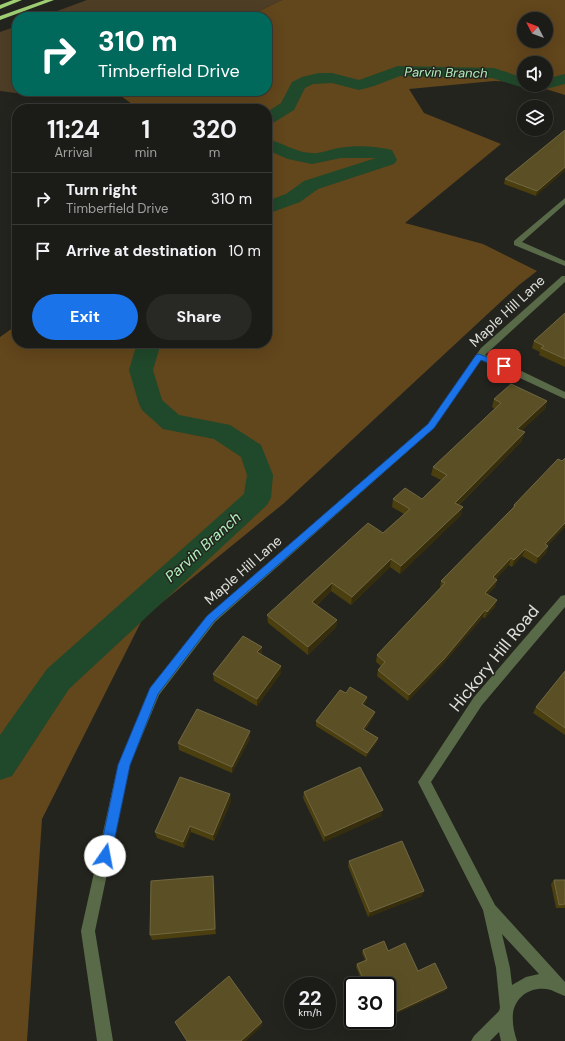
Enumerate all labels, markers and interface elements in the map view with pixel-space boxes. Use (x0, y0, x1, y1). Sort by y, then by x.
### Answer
north arrow (517, 12, 553, 48)
map controls (517, 12, 553, 136)
text: 310 m (98, 23, 178, 60)
icon: right (32, 28, 84, 80)
button: sound (517, 56, 553, 92)
text: Timberfield Drive (98, 59, 240, 83)
water label: Parvin Branch (404, 63, 488, 82)
button: layers (517, 100, 553, 136)
text: 11:24 (47, 114, 100, 145)
text: 1 (141, 114, 150, 145)
text: 320 (192, 114, 237, 145)
text: Arrival (54, 144, 92, 161)
text: min (135, 144, 157, 161)
text: m (209, 144, 220, 161)
text: Turn right (66, 180, 137, 200)
icon: right (32, 188, 54, 210)
text: 310 m (211, 189, 252, 209)
text: Timberfield Drive (66, 200, 168, 217)
icon: arrive (32, 240, 54, 262)
text: Arrive at destination (66, 241, 217, 261)
text: 10 m (229, 241, 261, 261)
street label: Maple Hill Lane (465, 271, 549, 351)
button: Exit (32, 294, 138, 340)
button: Share (146, 294, 252, 340)
pin (487, 349, 521, 383)
icon: arrive (493, 355, 515, 377)
water label: Parvin Branch (161, 507, 246, 587)
street label: Maple Hill Lane (201, 531, 285, 609)
street label: Hickory Hill Road (444, 600, 544, 716)
position arrow (84, 835, 126, 877)
speed limit sign: 30 (344, 977, 396, 1029)
text: 22 (298, 985, 322, 1011)
text: km/h (298, 1006, 322, 1019)

